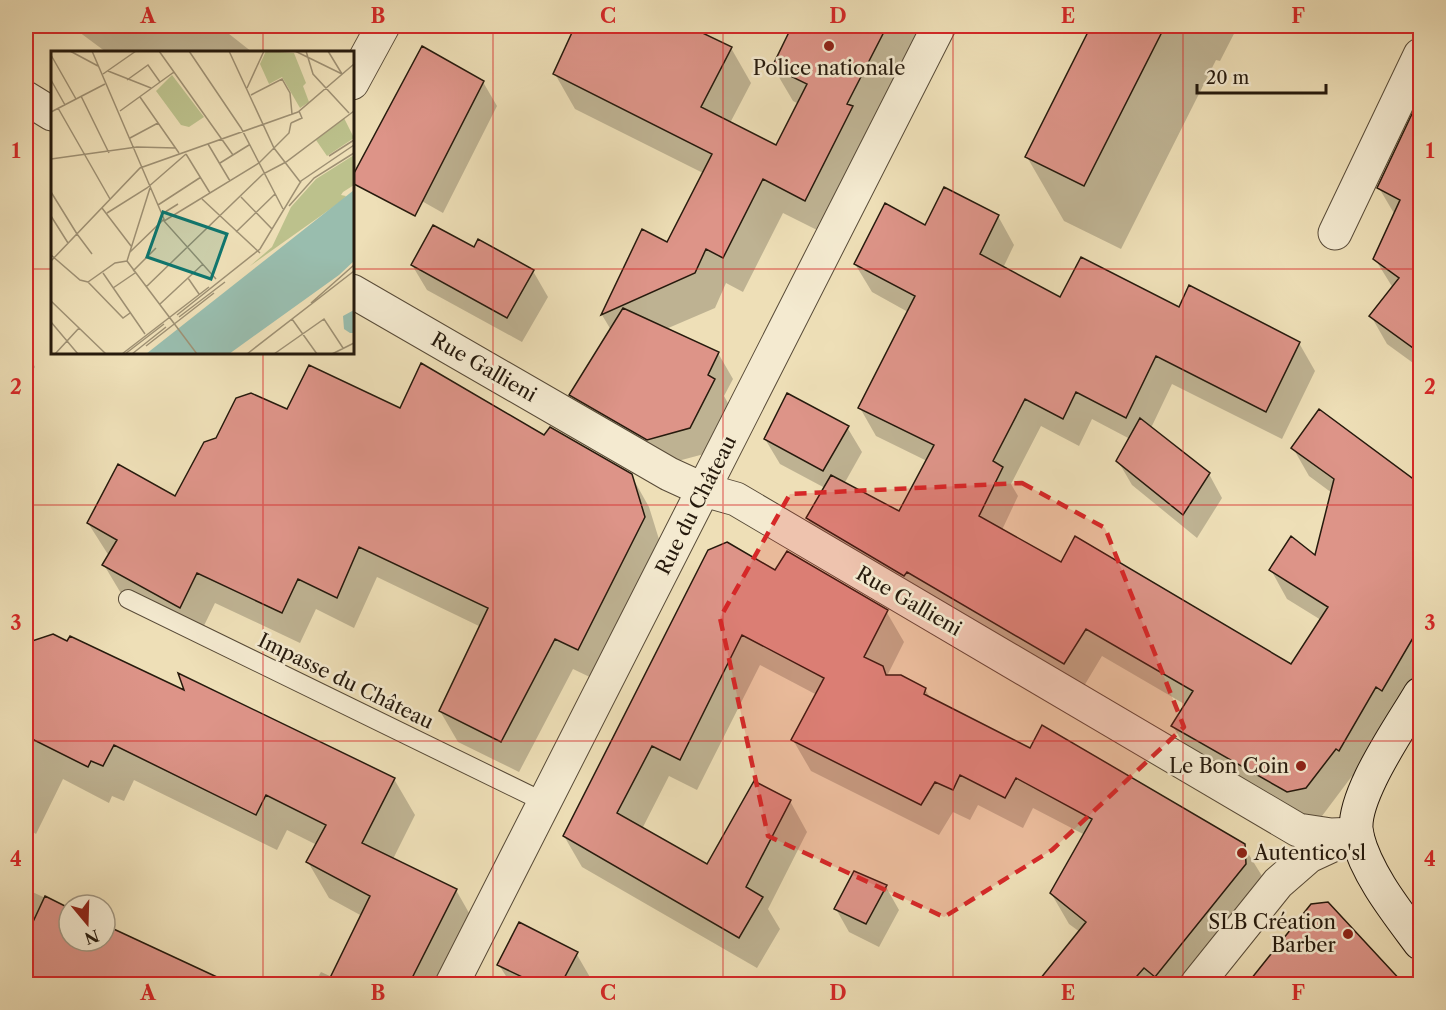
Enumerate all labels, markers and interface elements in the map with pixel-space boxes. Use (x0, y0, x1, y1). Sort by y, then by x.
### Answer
text: A (139, 4, 156, 28)
text: B (371, 4, 386, 28)
text: C (600, 4, 616, 28)
text: D (829, 4, 847, 28)
text: E (1061, 4, 1075, 28)
text: F (1291, 4, 1305, 28)
marker: Police nationale (822, 39, 836, 53)
inset map (51, 51, 354, 354)
place label: Police nationale (753, 56, 905, 80)
scale bar (1197, 57, 1326, 95)
text: 20 m (1206, 67, 1250, 89)
text: 1 (12, 139, 21, 163)
text: 1 (1426, 139, 1435, 163)
street label: Rue Gallieni (427, 327, 541, 407)
text: 2 (10, 375, 22, 399)
text: 2 (1424, 375, 1436, 399)
street label: Rue du Château (651, 431, 741, 579)
street label: Rue Gallieni (852, 561, 966, 641)
text: 3 (10, 611, 22, 635)
text: 3 (1424, 611, 1436, 635)
street label: Impasse du Château (254, 628, 438, 734)
place label: Le Bon Coin (1169, 754, 1289, 778)
marker: Le Bon Coin (1294, 759, 1308, 773)
place label: Autentico'sl (1253, 841, 1366, 865)
marker: Autentico'sl (1235, 846, 1249, 860)
text: 4 (10, 847, 22, 871)
text: 4 (1424, 847, 1436, 871)
north arrow (57, 893, 117, 953)
place label: SLB Création Barber (1208, 910, 1337, 957)
text: N (82, 925, 102, 949)
marker: SLB Création Barber (1341, 927, 1355, 941)
text: A (139, 981, 156, 1005)
text: B (371, 981, 386, 1005)
text: C (600, 981, 616, 1005)
text: D (829, 981, 847, 1005)
text: E (1061, 981, 1075, 1005)
text: F (1291, 981, 1305, 1005)

